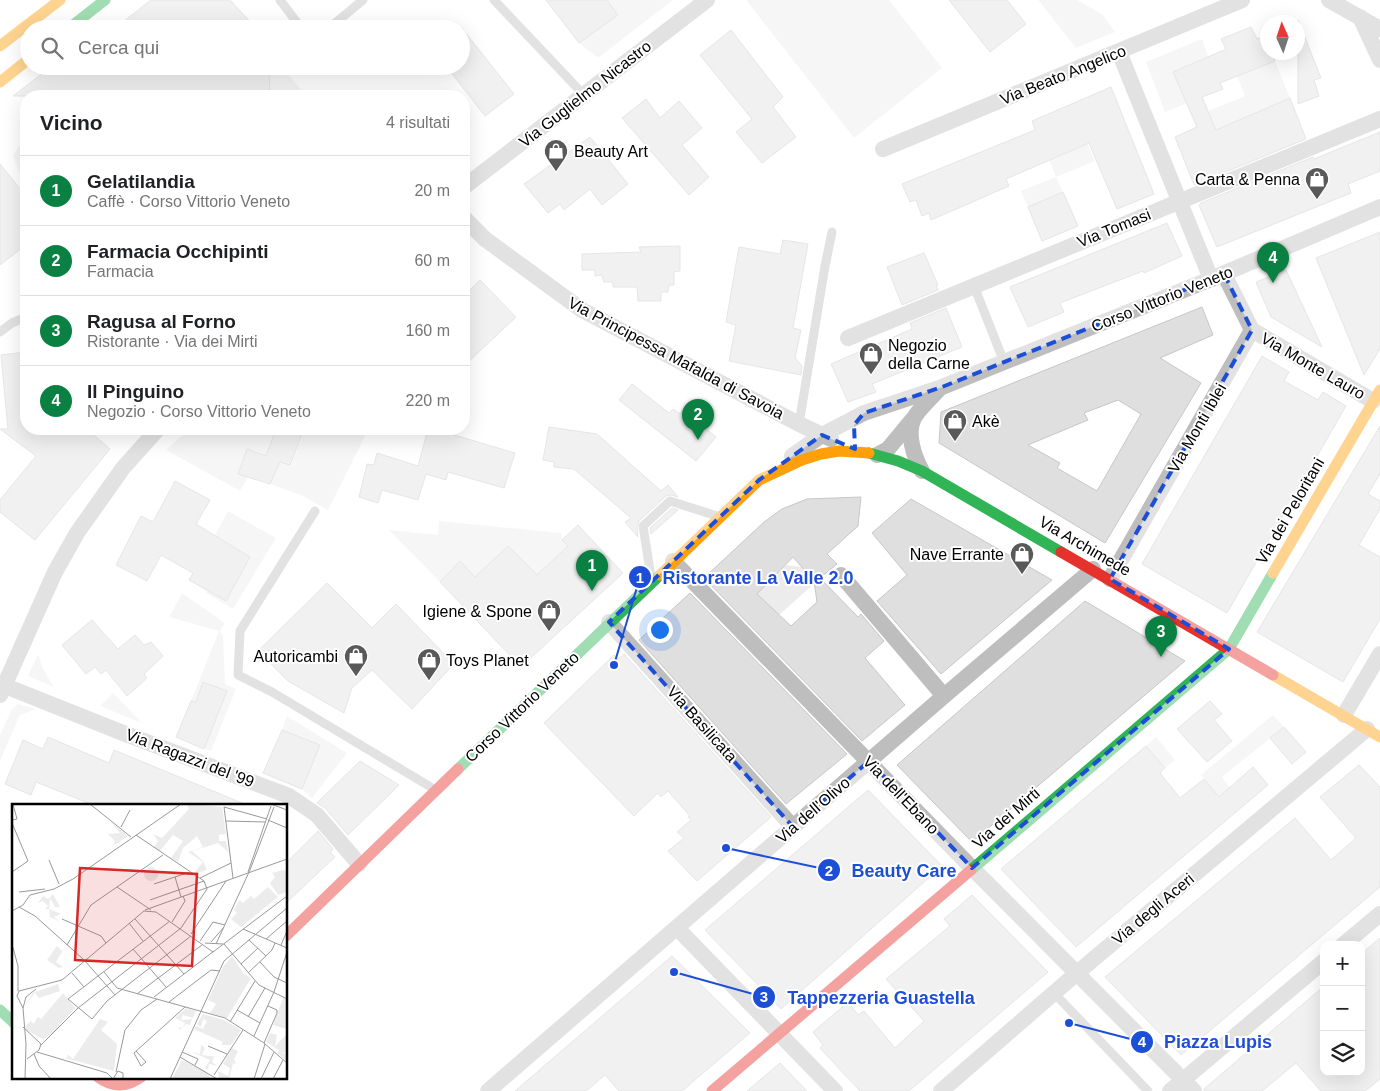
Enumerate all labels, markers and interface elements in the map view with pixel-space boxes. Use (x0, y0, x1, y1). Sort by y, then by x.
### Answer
north arrow (1260, 15, 1305, 60)
search box (20, 20, 470, 75)
icon: search (38, 34, 66, 62)
text: Cerca qui (78, 37, 159, 58)
street label: Via Guglielmo Nicastro (516, 37, 654, 151)
street label: Via Beato Angelico (998, 42, 1128, 108)
text: Vicino (40, 111, 103, 134)
text: 4 risultati (386, 114, 450, 131)
shop icon: Beauty Art (543, 138, 569, 172)
place label: Beauty Art (574, 143, 648, 160)
shop icon: Carta & Penna (1304, 166, 1330, 200)
text: Gelatilandia (87, 171, 195, 192)
place label: Carta & Penna (1195, 171, 1300, 188)
text: 1 (52, 182, 60, 199)
text: 20 m (414, 182, 450, 199)
text: Caffè · Corso Vittorio Veneto (87, 193, 290, 210)
street label: Via Tomasi (1075, 206, 1153, 250)
text: Farmacia Occhipinti (87, 241, 269, 262)
pin: 4 (1257, 242, 1289, 283)
text: 2 (52, 252, 60, 269)
text: 60 m (414, 252, 450, 269)
text: Farmacia (87, 263, 154, 280)
street label: Corso Vittorio Veneto (1089, 263, 1235, 335)
street label: Via Principessa Mafalda di Savoia (565, 294, 787, 422)
text: Ragusa al Forno (87, 311, 236, 332)
text: 3 (52, 322, 60, 339)
text: 160 m (406, 322, 450, 339)
street label: Via Monte Lauro (1258, 329, 1368, 403)
text: Ristorante · Via dei Mirti (87, 333, 257, 350)
place label: Negozio della Carne (888, 337, 970, 372)
shop icon: Negozio della Carne (858, 341, 884, 375)
street label: Via Monti Iblei (1165, 380, 1229, 476)
text: Il Pinguino (87, 381, 184, 402)
text: 4 (52, 392, 60, 409)
text: 220 m (406, 392, 450, 409)
pin: 2 (682, 399, 714, 440)
text: Negozio · Corso Vittorio Veneto (87, 403, 311, 420)
shop icon: Akè (942, 408, 968, 442)
place label: Akè (972, 413, 1000, 430)
street label: Via dei Peloritani (1253, 455, 1327, 567)
street label: Via Archimede (1036, 513, 1134, 579)
shop icon: Nave Errante (1009, 541, 1035, 575)
place label: Nave Errante (910, 546, 1004, 563)
pin: 1 (576, 550, 608, 591)
callout: Ristorante La Valle 2.0 (628, 561, 864, 594)
text: Ristorante La Valle 2.0 (662, 568, 854, 588)
text: 1 (636, 569, 644, 586)
shop icon: Igiene & Spone (536, 598, 562, 632)
place label: Igiene & Spone (423, 603, 532, 620)
pin: 3 (1145, 616, 1177, 657)
your location (647, 617, 673, 643)
shop icon: Autoricambi (343, 643, 369, 677)
shop icon: Toys Planet (416, 647, 442, 681)
place label: Autoricambi (254, 648, 338, 665)
street label: Corso Vittorio Veneto (462, 648, 582, 766)
place label: Toys Planet (446, 652, 529, 669)
street label: Via Basilicata (664, 683, 740, 765)
street label: Via Ragazzi del '99 (123, 726, 257, 790)
street label: Via dell'Ebano (860, 753, 942, 837)
street label: Via dell'Olivo (773, 773, 853, 846)
street label: Via dei Mirti (969, 784, 1043, 852)
inset map (12, 804, 288, 1078)
callout: Beauty Care (817, 854, 967, 887)
text: Beauty Care (851, 861, 957, 881)
text: 2 (825, 862, 833, 879)
street label: Via degli Aceri (1109, 870, 1197, 948)
map controls (1320, 941, 1365, 1076)
button: + (1320, 941, 1365, 986)
callout: Tappezzeria Guastella (752, 981, 985, 1014)
button: − (1320, 986, 1365, 1031)
text: 3 (760, 988, 768, 1005)
text: Tappezzeria Guastella (787, 988, 976, 1008)
callout: Piazza Lupis (1129, 1026, 1282, 1059)
button: layers (1320, 1031, 1365, 1076)
text: Piazza Lupis (1164, 1032, 1272, 1052)
text: 4 (1138, 1033, 1147, 1050)

